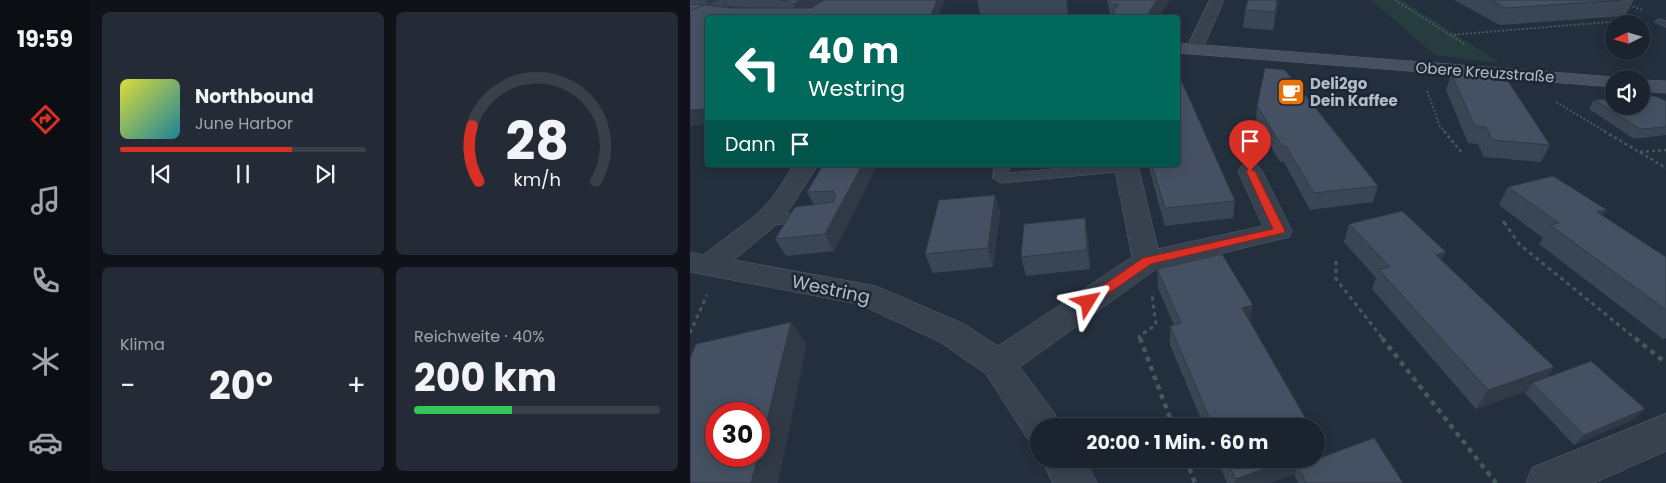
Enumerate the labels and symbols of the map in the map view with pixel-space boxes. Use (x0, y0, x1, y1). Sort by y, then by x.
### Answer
north arrow (1605, 15, 1650, 60)
street label: Obere Kreuzstraße (1415, 57, 1555, 87)
place label: Deli2go Dein Kaffee (1310, 73, 1398, 111)
cafe icon: Deli2go Dein Kaffee (1276, 77, 1306, 107)
pin (1229, 120, 1271, 171)
street label: Westring (790, 269, 872, 309)
position arrow (1061, 275, 1113, 327)
speed limit sign: 30 (705, 402, 770, 467)

